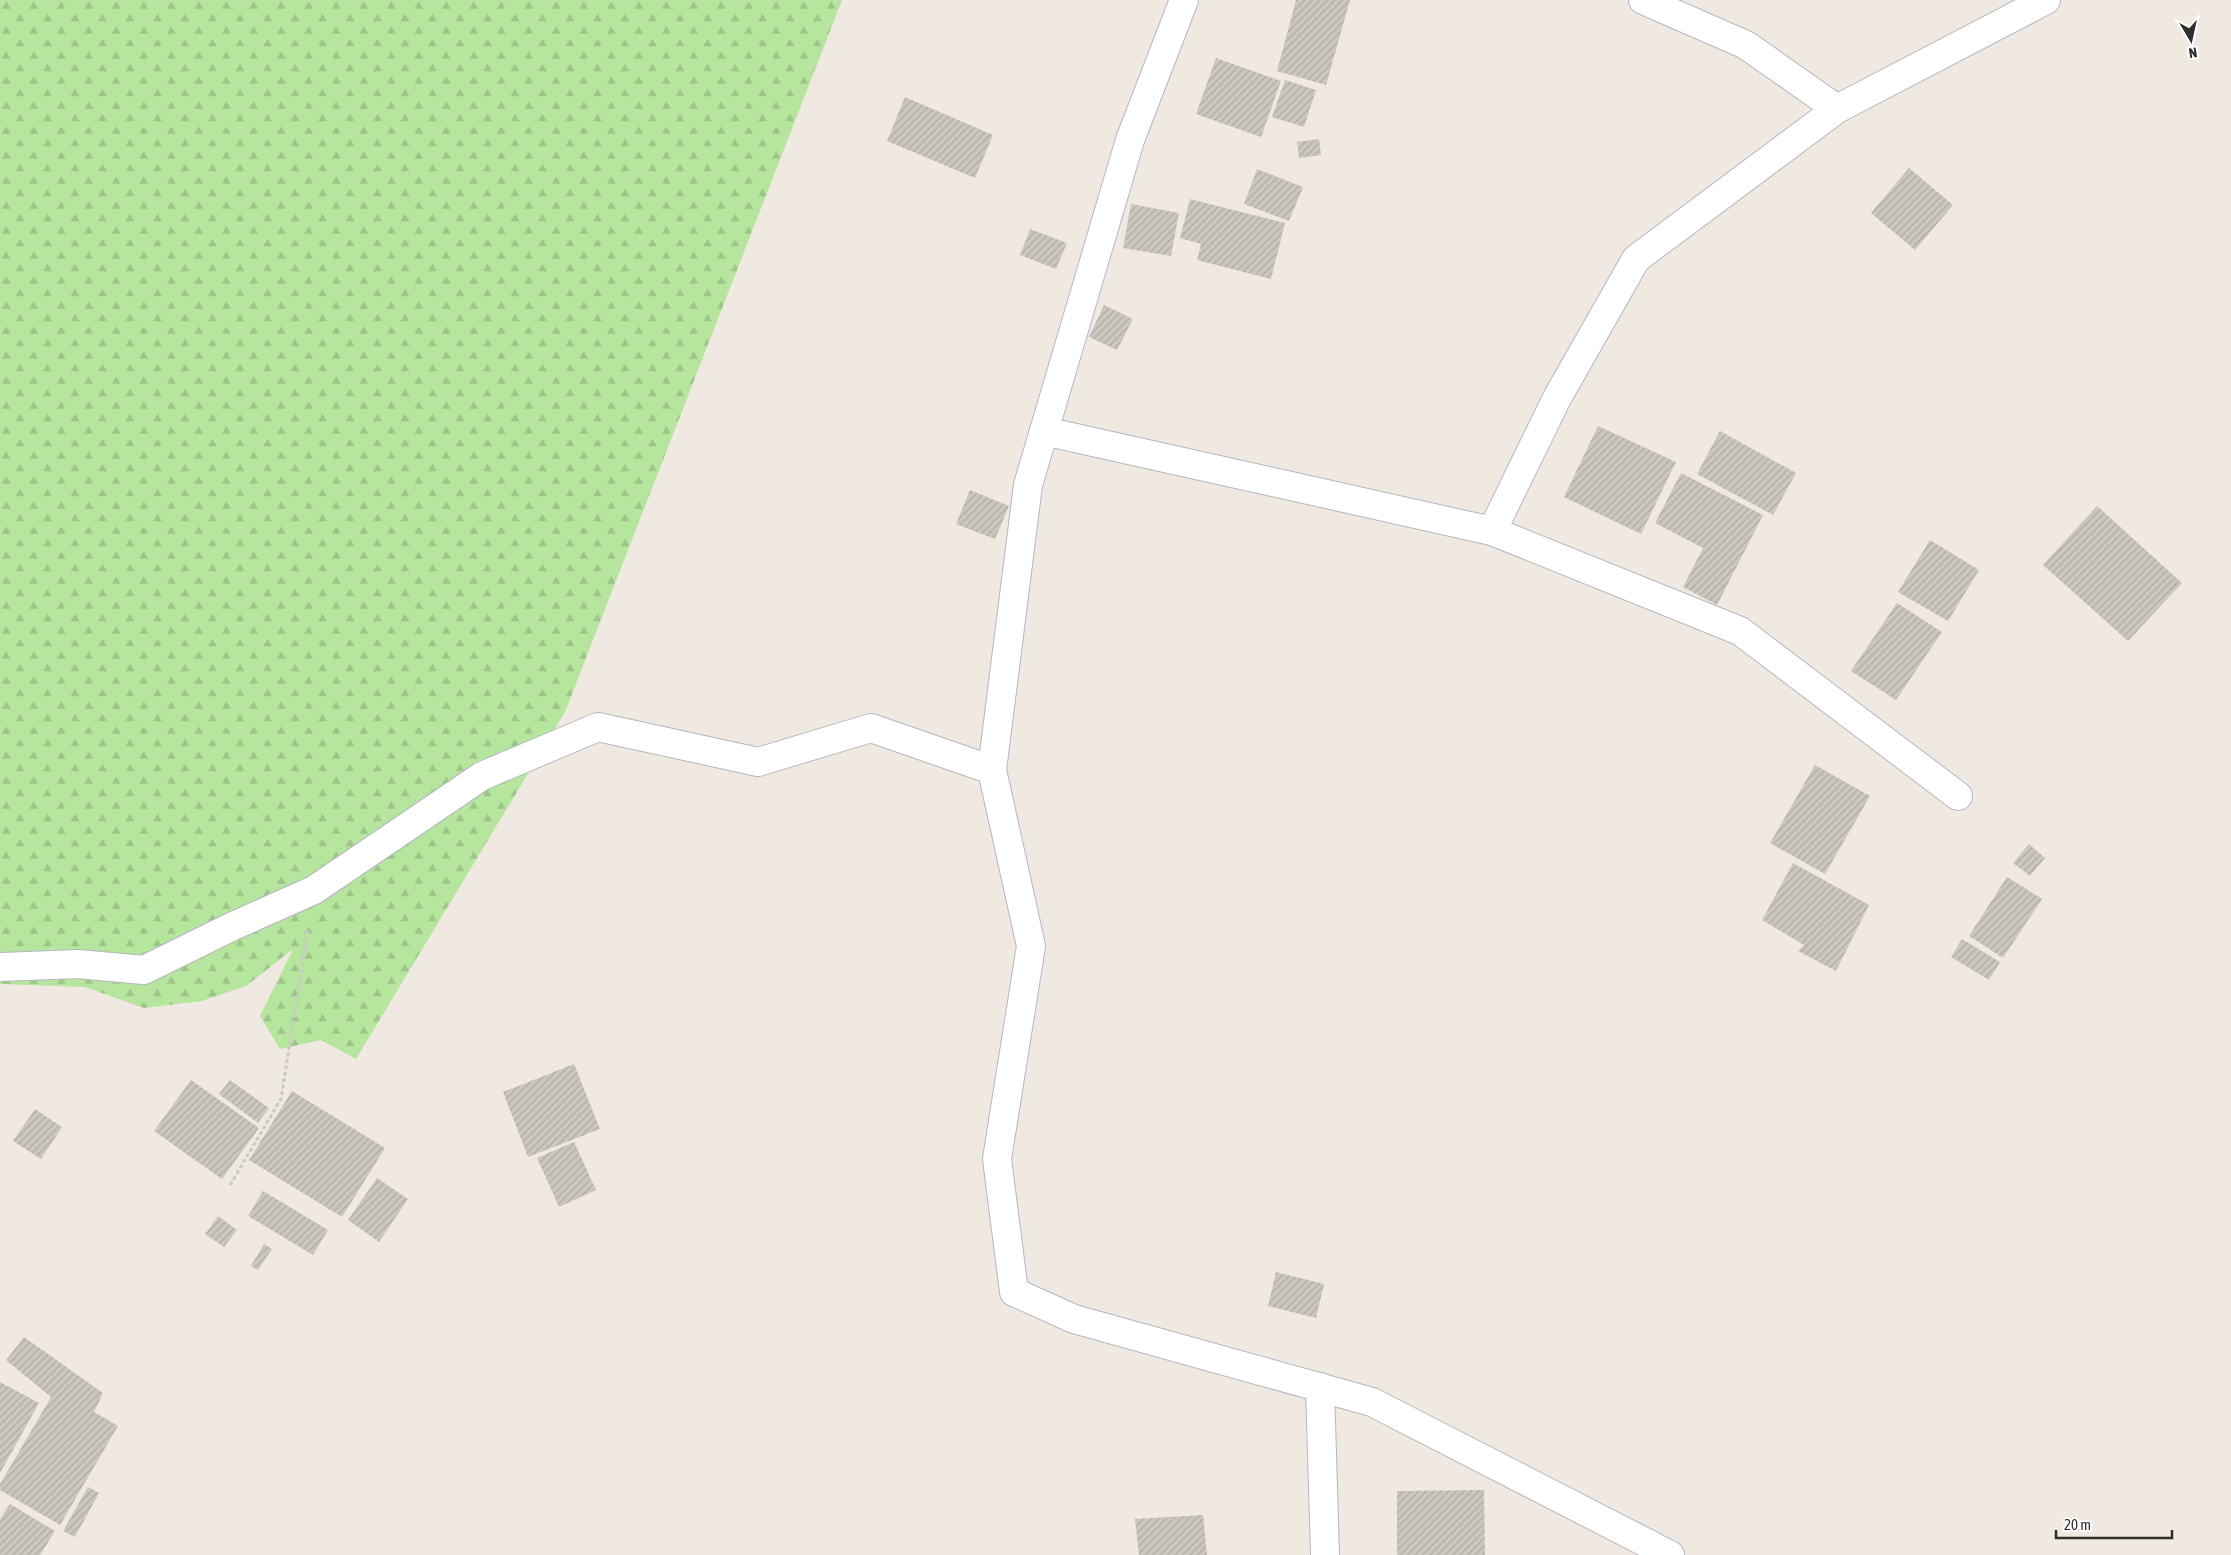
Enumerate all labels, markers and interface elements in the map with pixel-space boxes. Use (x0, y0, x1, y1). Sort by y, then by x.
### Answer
north arrow (2166, 15, 2216, 65)
text: N (2188, 44, 2198, 61)
scale bar (2056, 1508, 2172, 1540)
text: 20 m (2064, 1516, 2091, 1533)

